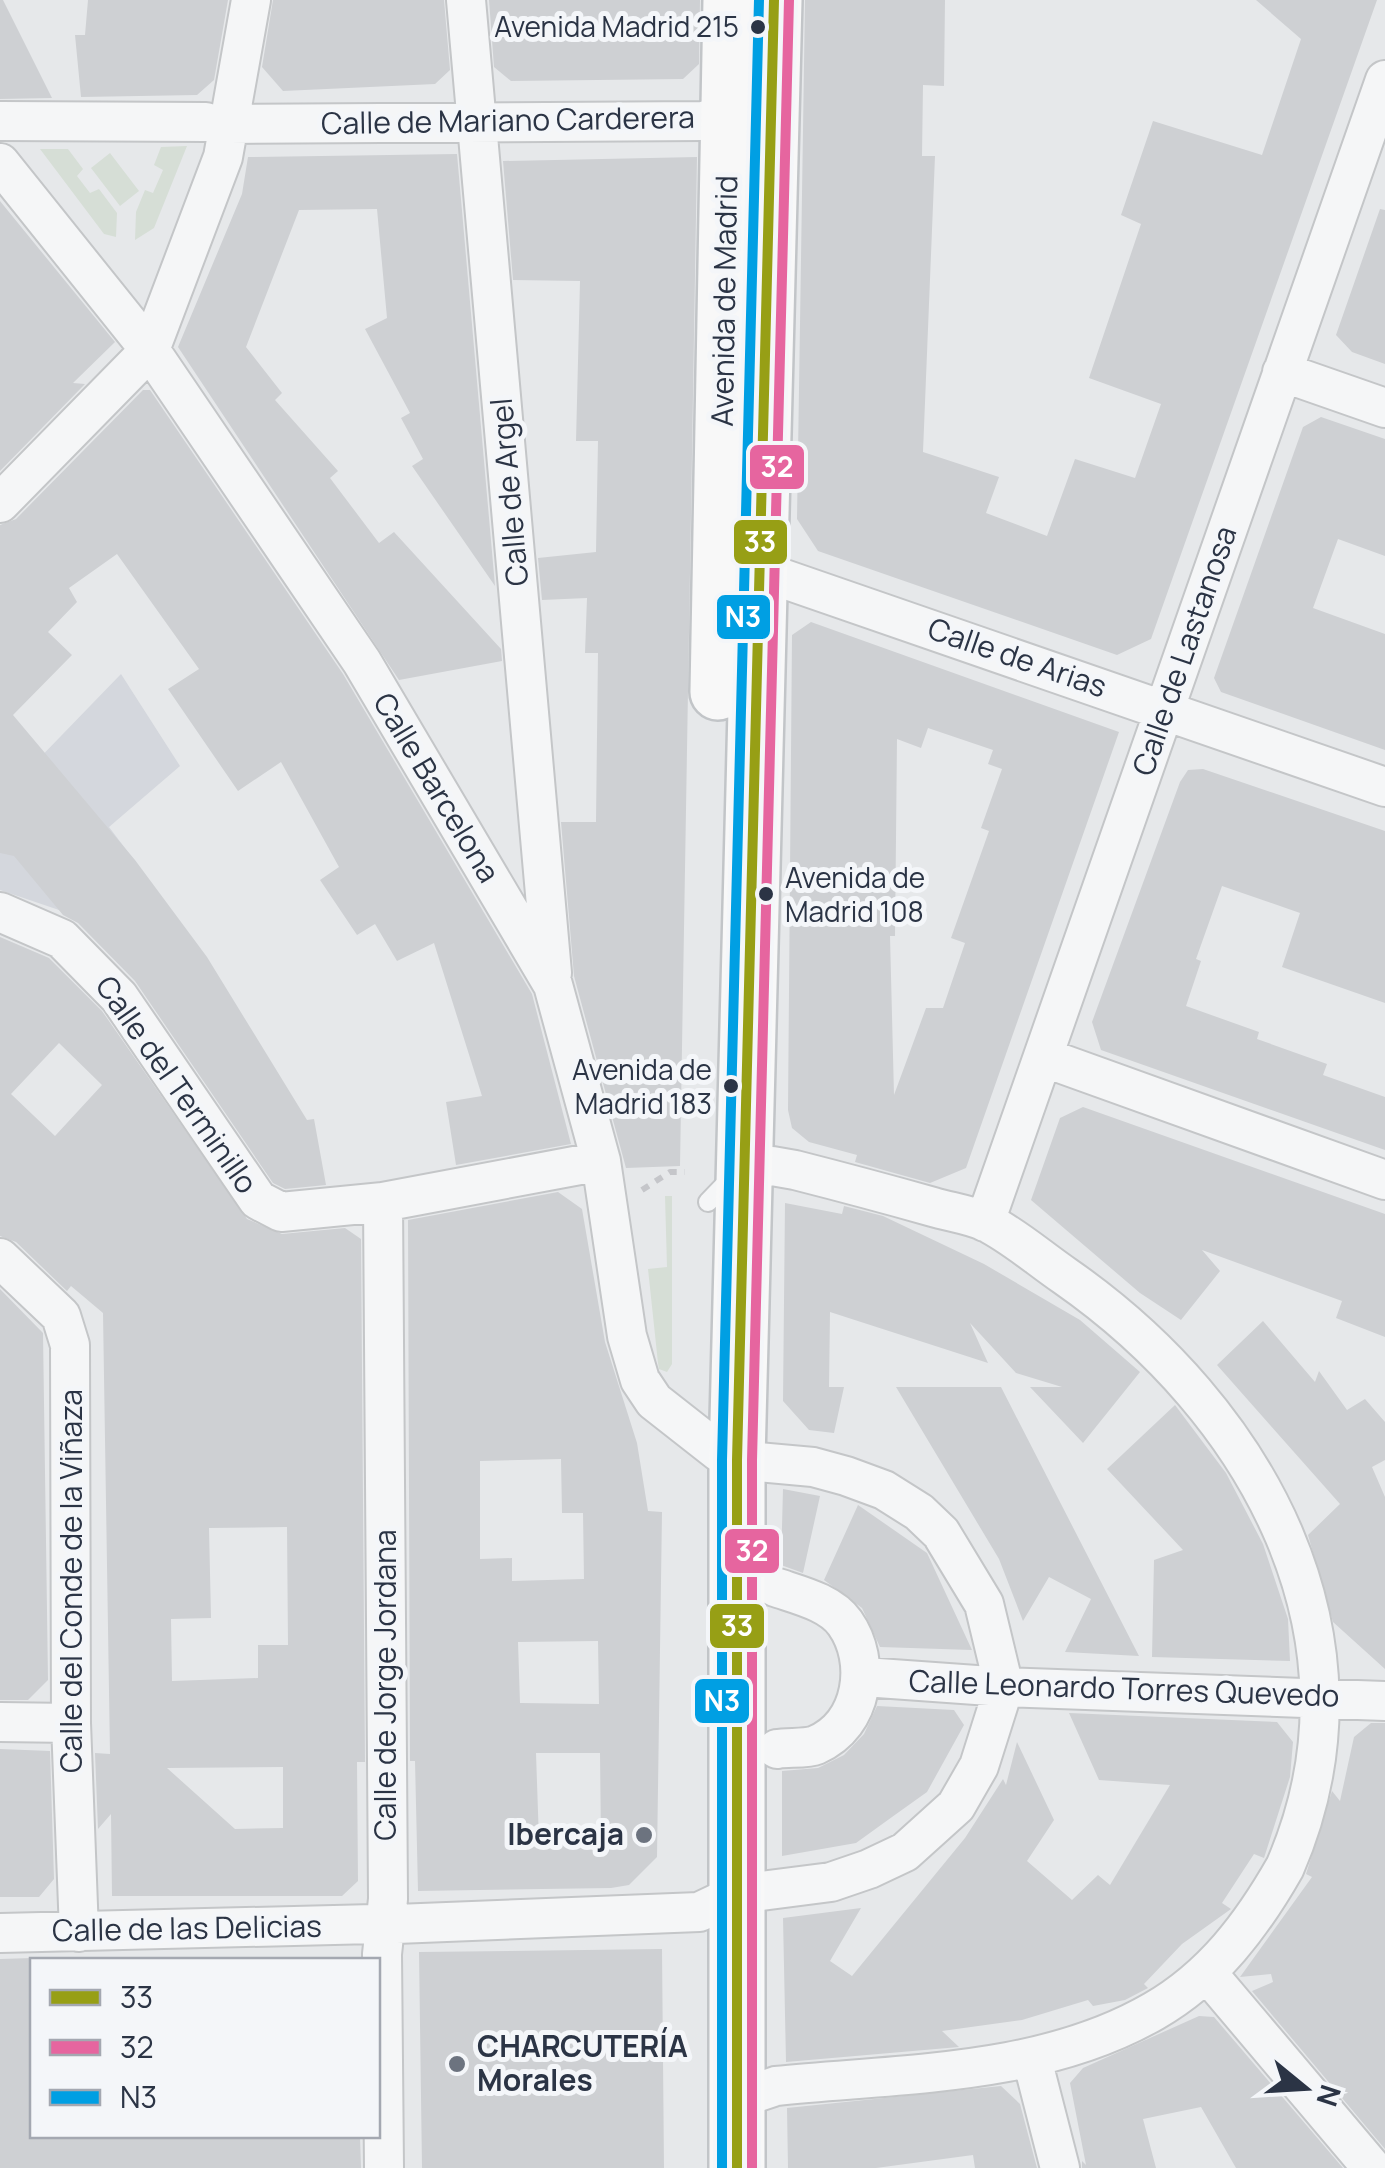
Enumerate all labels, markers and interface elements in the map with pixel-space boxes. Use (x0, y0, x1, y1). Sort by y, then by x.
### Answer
place label: Avenida Madrid 215 (494, 7, 739, 45)
marker: Avenida Madrid 215 (748, 17, 768, 37)
street label: Calle de Mariano Carderera (321, 96, 695, 143)
street label: Avenida de Madrid (701, 175, 746, 427)
street label: Calle de Argel (480, 396, 537, 588)
line badge: 32 (748, 443, 806, 491)
text: 32 (761, 447, 793, 485)
line badge: 33 (732, 518, 789, 566)
street label: Calle de Lastanosa (1122, 520, 1245, 781)
text: 33 (744, 522, 776, 560)
line badge: N3 (715, 593, 772, 641)
text: N3 (725, 597, 761, 635)
street label: Calle de Arias (923, 607, 1112, 706)
street label: Calle Barcelona (365, 685, 510, 890)
place label: Avenida de Madrid 108 (785, 858, 925, 930)
marker: Avenida de Madrid 108 (756, 884, 776, 904)
street label: Calle del Terminillo (87, 967, 268, 1201)
place label: Avenida de Madrid 183 (572, 1050, 712, 1122)
marker: Avenida de Madrid 183 (721, 1076, 741, 1096)
street label: Calle del Conde de la Viñaza (50, 1389, 91, 1773)
line badge: 32 (723, 1527, 781, 1575)
street label: Calle de Jorge Jordana (364, 1529, 405, 1841)
text: 32 (736, 1531, 768, 1569)
line badge: 33 (708, 1602, 766, 1650)
text: 33 (721, 1606, 753, 1644)
street label: Calle Leonardo Torres Quevedo (908, 1659, 1340, 1716)
line badge: N3 (693, 1677, 751, 1725)
text: N3 (704, 1681, 740, 1719)
place label: Ibercaja (507, 1813, 624, 1854)
marker: Ibercaja (633, 1824, 655, 1846)
street label: Calle de las Delicias (52, 1905, 322, 1950)
legend (30, 1958, 380, 2138)
text: 33 (120, 1976, 153, 2017)
place label: CHARCUTERÍA Morales (477, 2025, 688, 2100)
text: 32 (120, 2026, 154, 2067)
north arrow (1255, 2038, 1355, 2138)
marker: CHARCUTERÍA Morales (446, 2053, 468, 2075)
text: N3 (120, 2076, 157, 2117)
text: N (1309, 2081, 1351, 2111)

